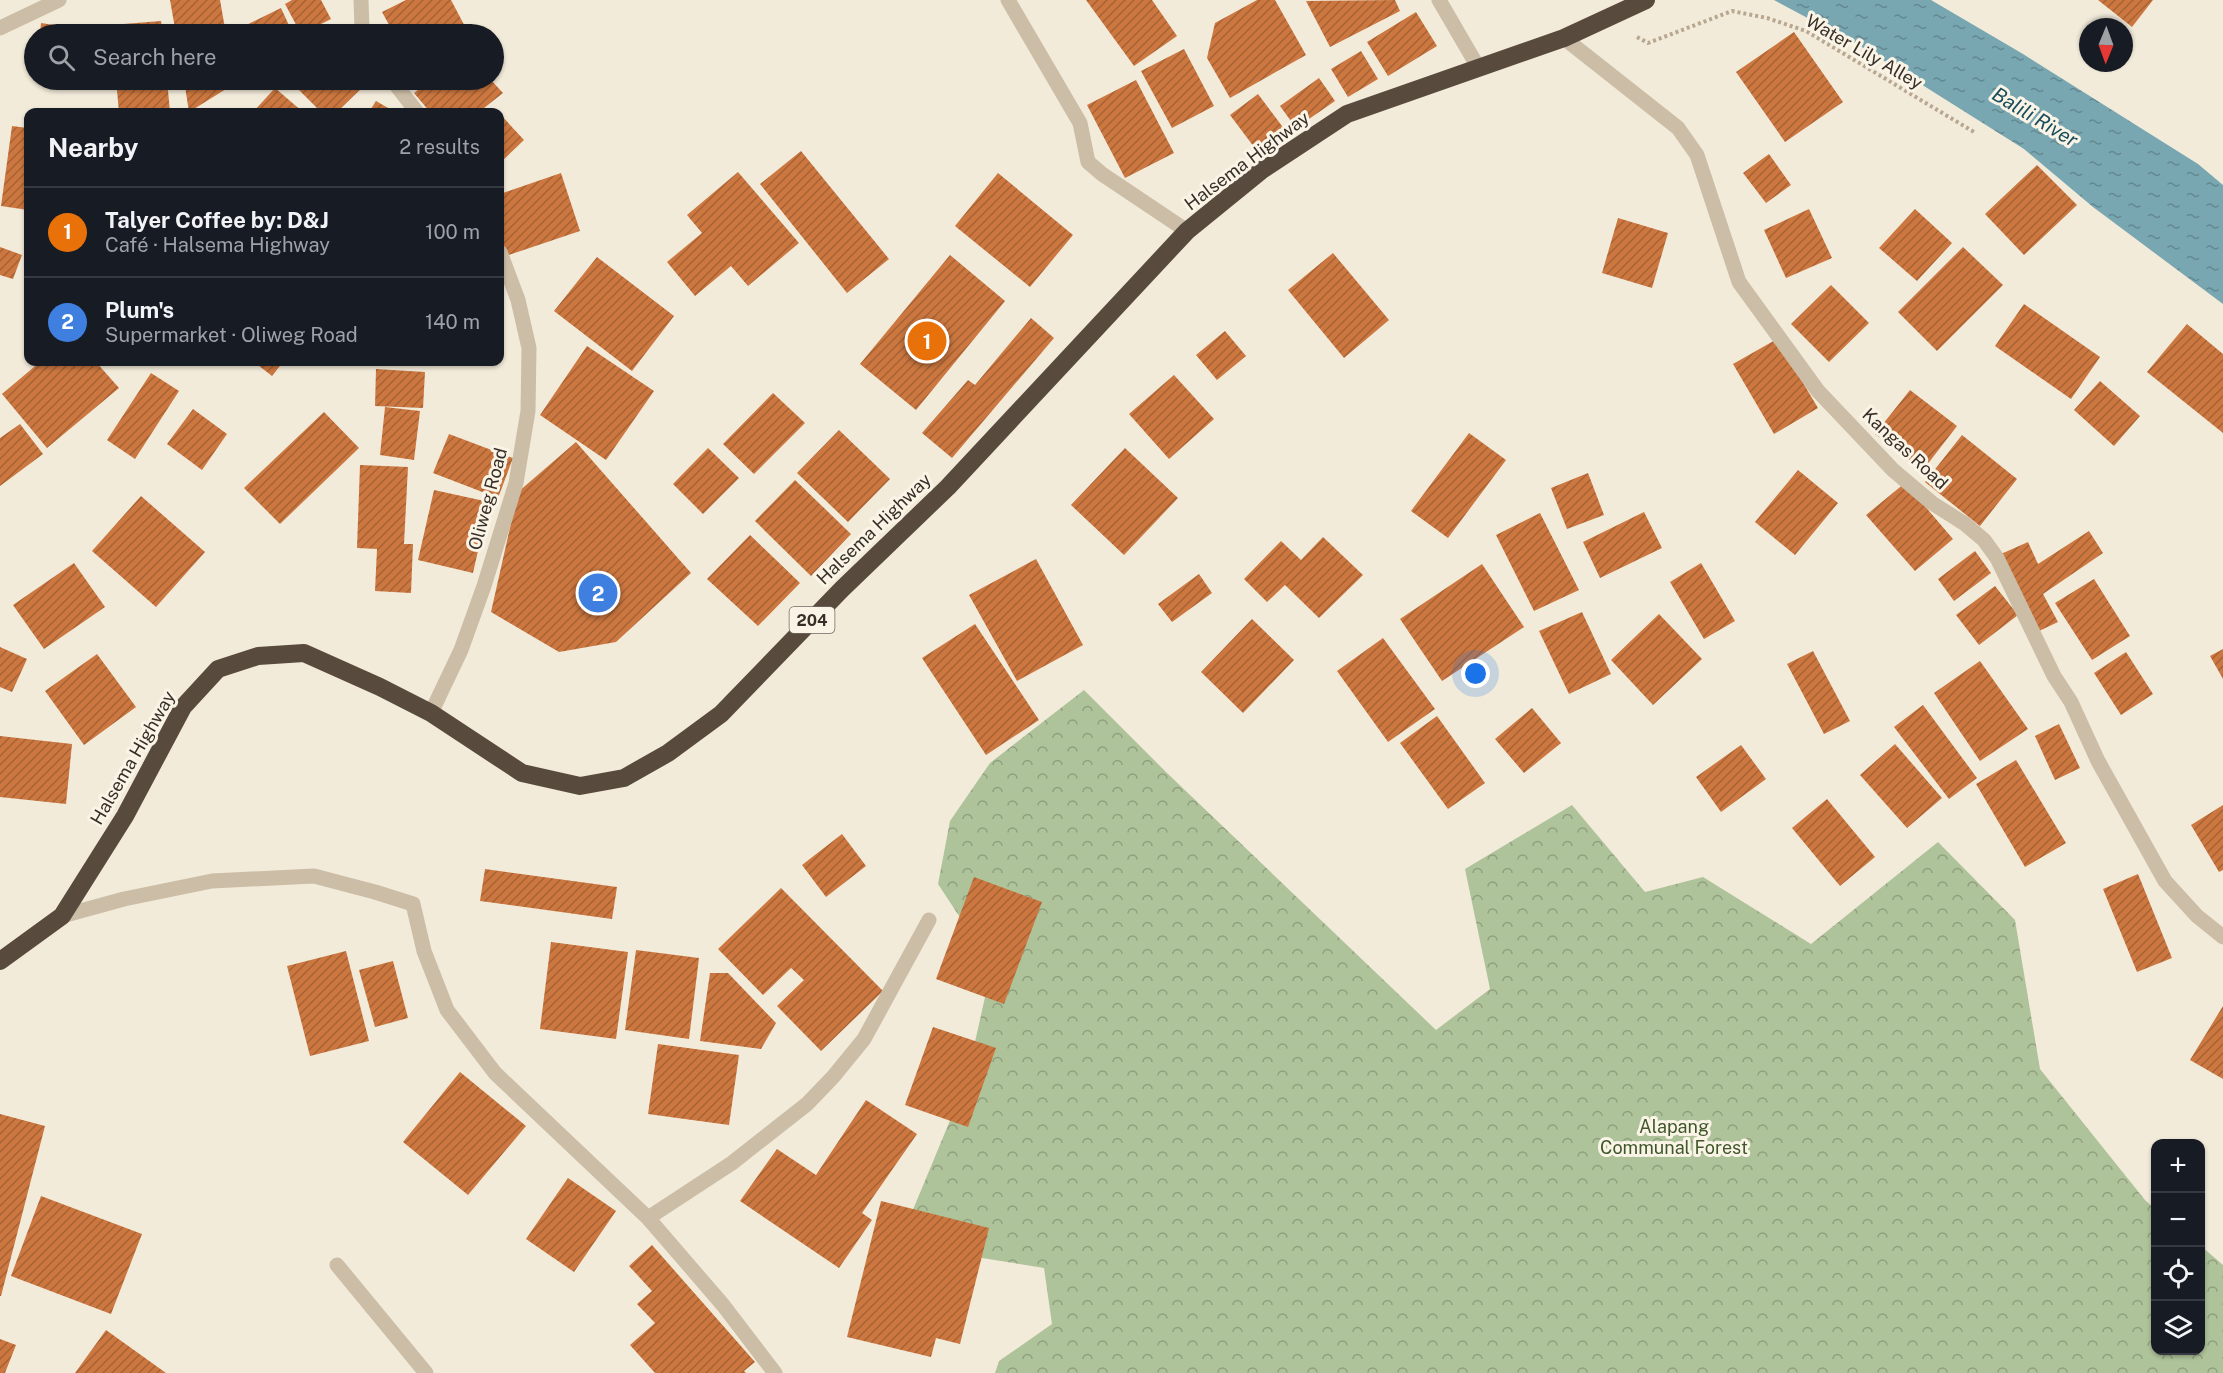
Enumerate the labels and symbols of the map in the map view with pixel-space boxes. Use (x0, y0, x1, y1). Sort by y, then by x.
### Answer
street label: Water Lily Alley (1802, 10, 1927, 94)
north arrow (2079, 18, 2133, 72)
water label: Balili River (1988, 82, 2083, 152)
street label: Halsema Highway (1180, 107, 1313, 214)
pin: 1 (908, 318, 946, 364)
street label: Kangas Road (1858, 404, 1952, 494)
street label: Oliweg Road (464, 445, 511, 552)
street label: Halsema Highway (812, 469, 935, 589)
pin: 2 (578, 570, 618, 616)
road number: 204 (790, 607, 834, 633)
your location (1461, 659, 1490, 688)
street label: Halsema Highway (86, 687, 180, 828)
park label: Alapang Communal Forest (1600, 1116, 1748, 1158)

